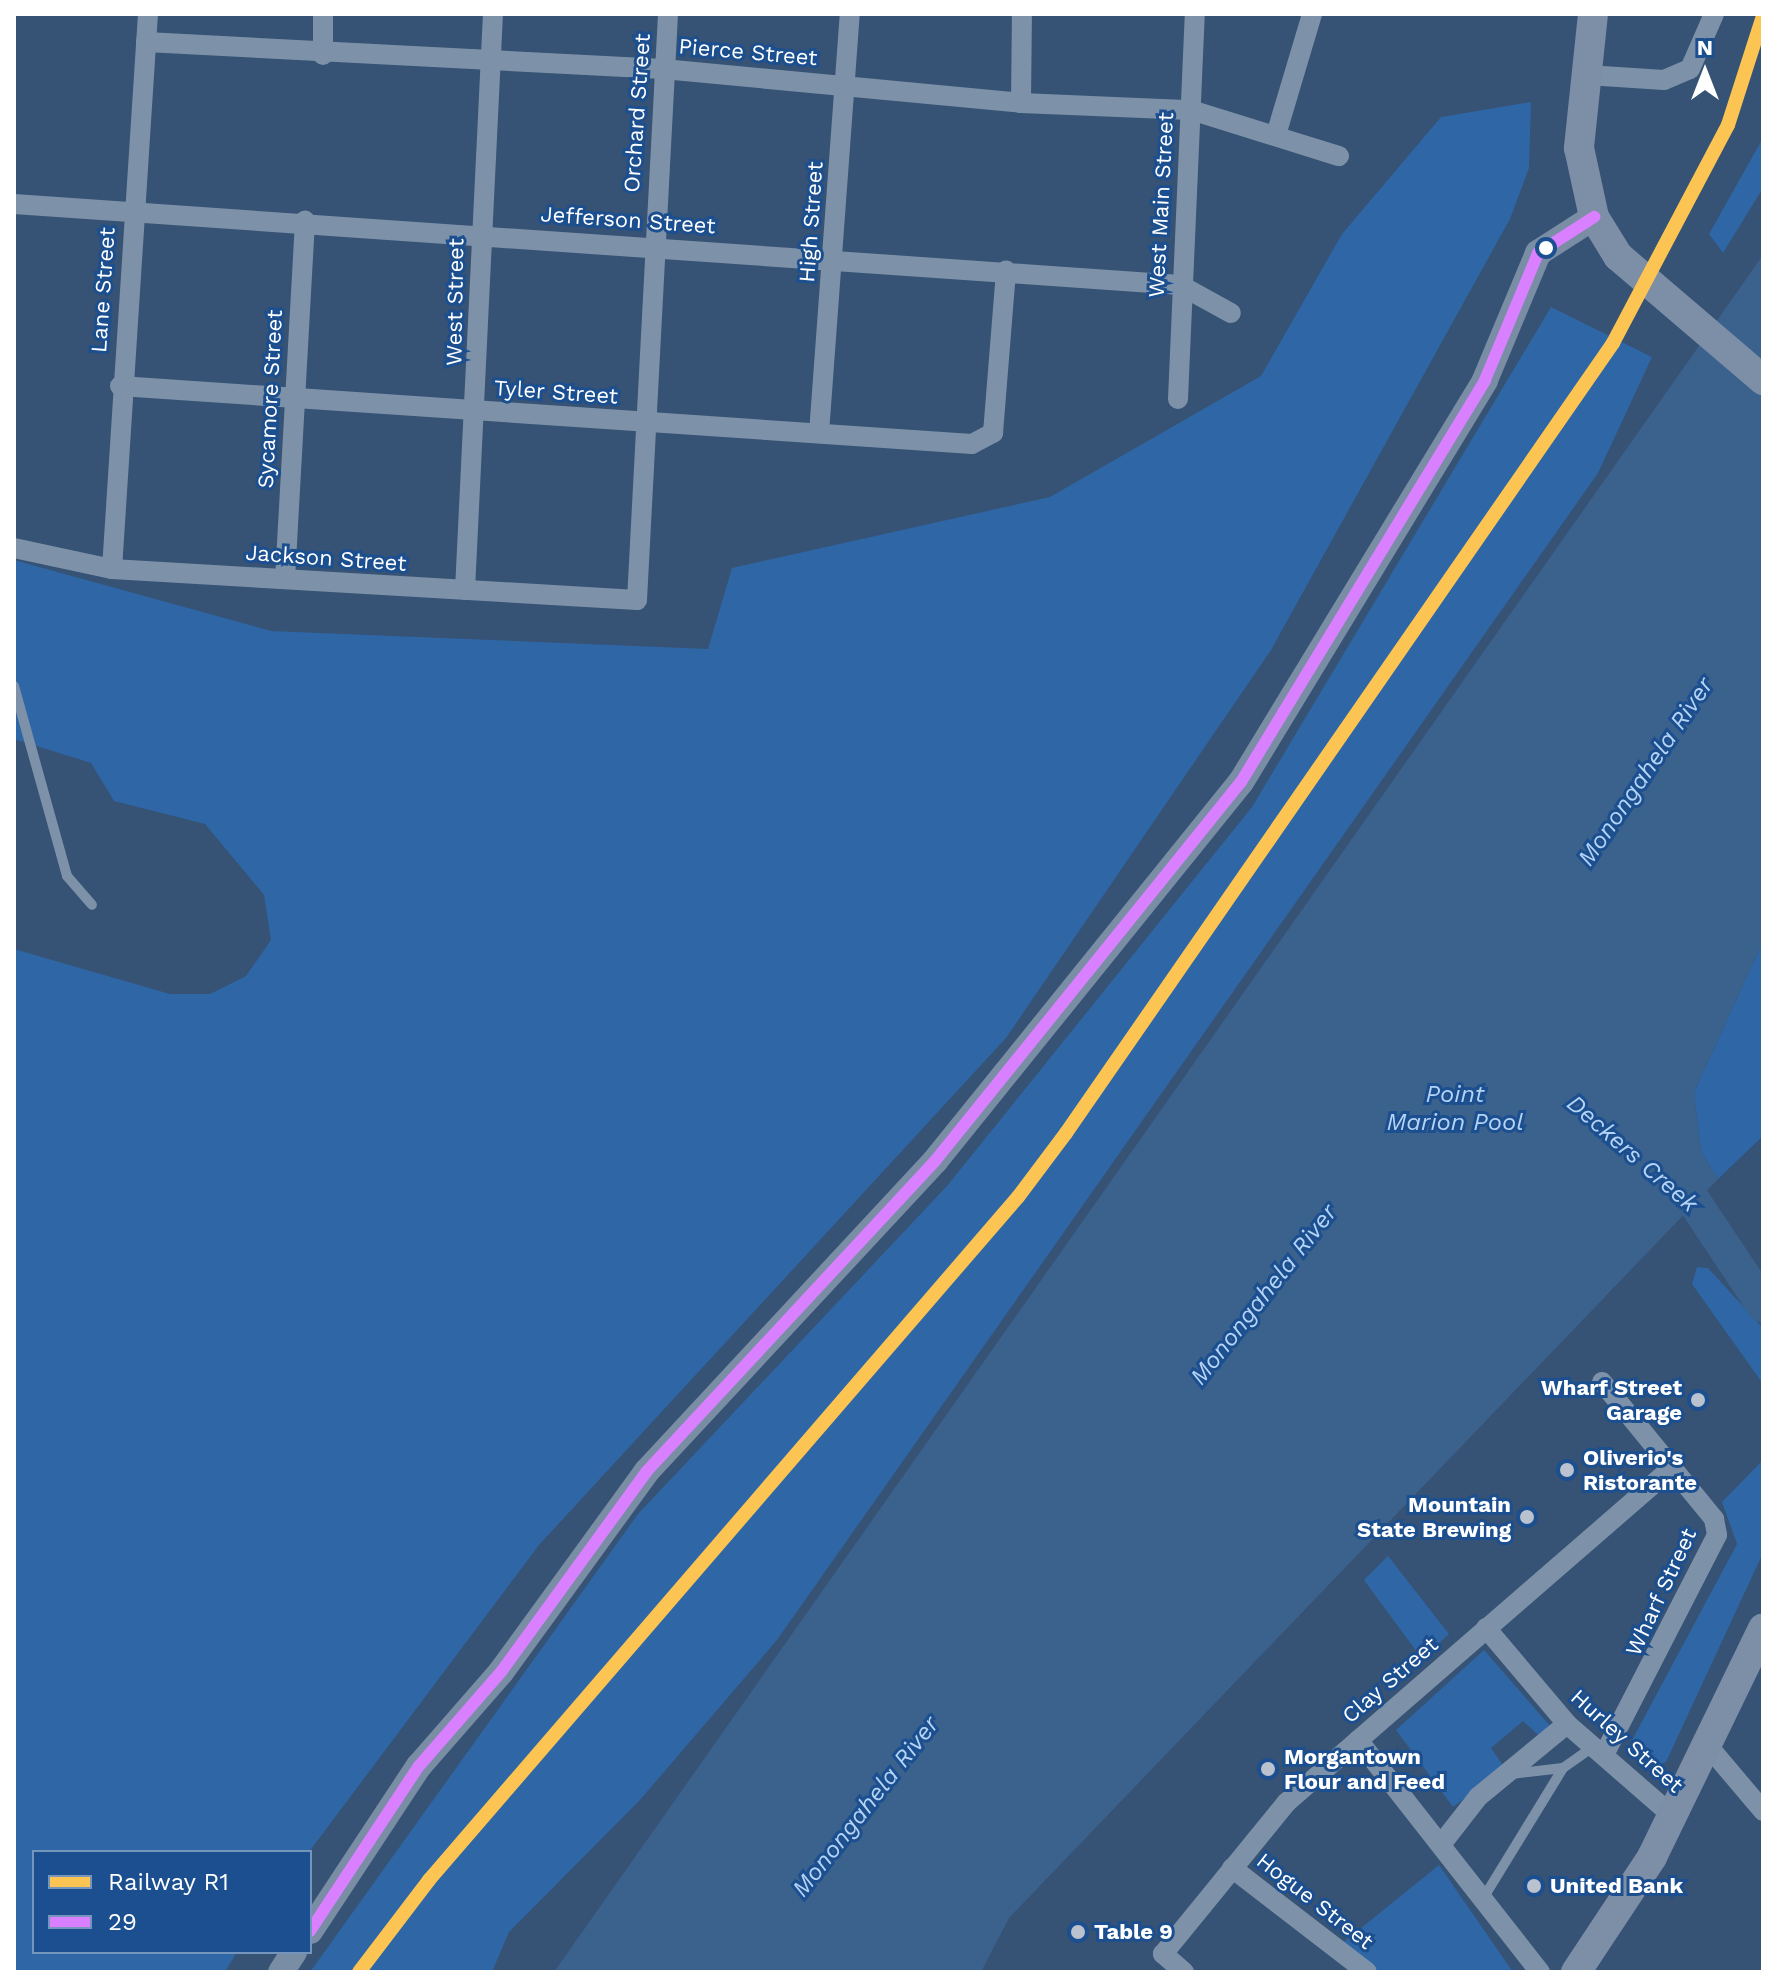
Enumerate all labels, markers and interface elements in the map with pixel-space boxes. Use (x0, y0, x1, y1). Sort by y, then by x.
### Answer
north arrow (1665, 32, 1745, 112)
street label: Orchard Street (618, 33, 656, 193)
street label: Pierce Street (677, 33, 819, 71)
text: N (1697, 35, 1713, 60)
street label: West Main Street (1143, 112, 1179, 298)
street label: High Street (794, 161, 828, 283)
street label: Jefferson Street (540, 201, 716, 239)
street label: Lane Street (85, 226, 121, 354)
street label: West Street (441, 238, 469, 366)
unlabelled marker (1538, 240, 1554, 256)
street label: Sycamore Street (252, 309, 288, 489)
street label: Tyler Street (493, 374, 619, 410)
street label: Jackson Street (245, 539, 407, 577)
water label: Monongahela River (1572, 672, 1720, 872)
water label: Point Marion Pool (1386, 1081, 1524, 1137)
water label: Deckers Creek (1561, 1089, 1703, 1219)
water label: Monongahela River (1185, 1199, 1343, 1391)
place label: Wharf Street Garage (1541, 1374, 1682, 1426)
marker: Wharf Street Garage (1689, 1391, 1707, 1409)
place label: Oliverio's Ristorante (1583, 1444, 1697, 1496)
marker: Oliverio's Ristorante (1558, 1461, 1576, 1479)
place label: Mountain State Brewing (1357, 1491, 1511, 1542)
marker: Mountain State Brewing (1518, 1508, 1536, 1526)
street label: Wharf Street (1620, 1524, 1702, 1660)
street label: Clay Street (1337, 1631, 1443, 1729)
street label: Hurley Street (1565, 1684, 1689, 1798)
water label: Monongahela River (787, 1711, 945, 1903)
place label: Morgantown Flour and Feed (1284, 1743, 1445, 1794)
marker: Morgantown Flour and Feed (1259, 1760, 1277, 1778)
street label: Hogue Street (1251, 1847, 1379, 1955)
legend (32, 1850, 312, 1954)
text: Railway R1 (108, 1868, 229, 1896)
place label: United Bank (1550, 1873, 1683, 1899)
marker: United Bank (1525, 1877, 1543, 1895)
text: 29 (108, 1908, 137, 1936)
place label: Table 9 (1094, 1919, 1173, 1945)
marker: Table 9 (1069, 1923, 1087, 1941)

